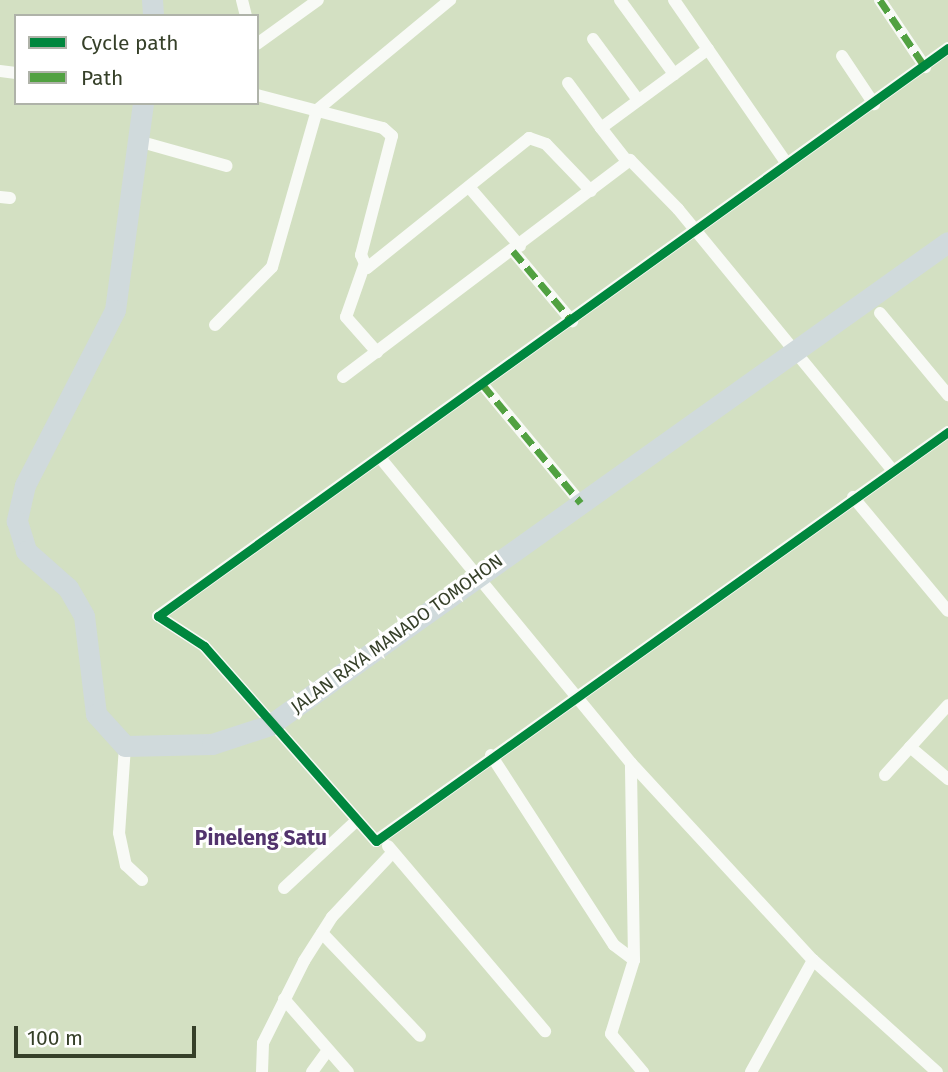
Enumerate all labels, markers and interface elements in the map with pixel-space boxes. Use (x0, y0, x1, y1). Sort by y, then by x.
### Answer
legend (14, 14, 259, 105)
text: Cycle path (81, 30, 179, 56)
text: Path (81, 65, 123, 91)
street label: JALAN RAYA MANADO TOMOHON (287, 550, 507, 718)
district label: Pineleng Satu (195, 825, 327, 851)
scale bar (18, 1012, 200, 1056)
text: 100 m (27, 1025, 83, 1051)

